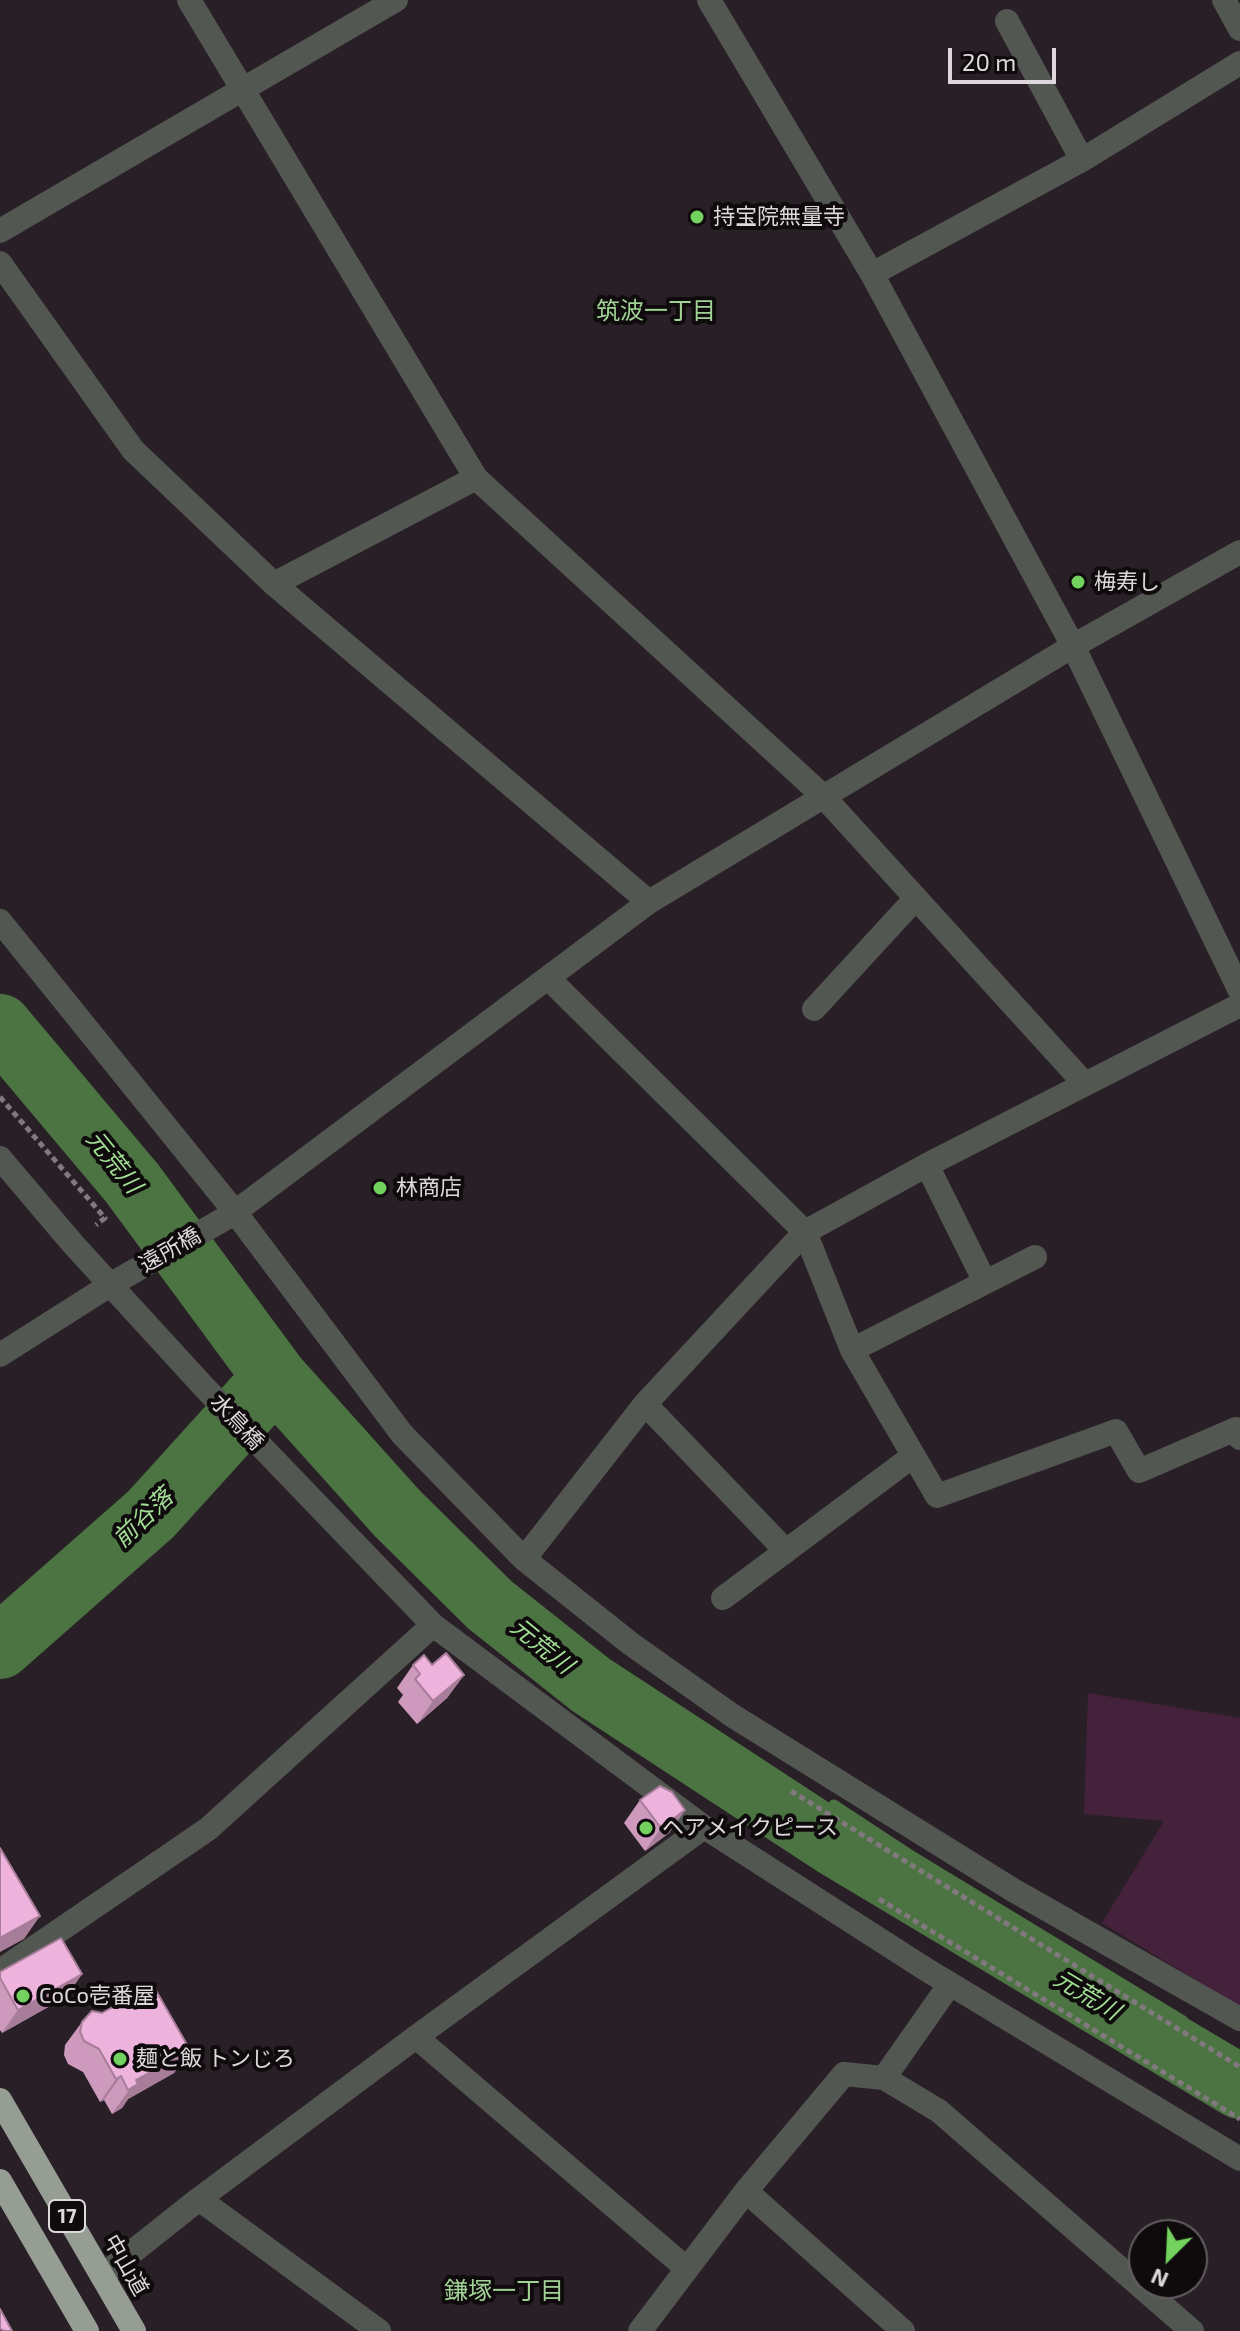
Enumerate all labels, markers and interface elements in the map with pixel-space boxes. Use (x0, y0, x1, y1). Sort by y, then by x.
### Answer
scale bar (952, 32, 1060, 82)
text: 20 m (962, 47, 1016, 76)
place label: 持宝院無量寺 (713, 204, 845, 230)
marker: 持宝院無量寺 (688, 208, 706, 226)
district label: 筑波一丁目 (596, 297, 716, 325)
place label: 梅寿し (1094, 569, 1160, 595)
marker: 梅寿し (1069, 573, 1087, 591)
water label: 元荒川 (80, 1125, 148, 1199)
place label: 林商店 (396, 1175, 462, 1201)
marker: 林商店 (371, 1179, 389, 1197)
street label: 遠所橋 (135, 1222, 205, 1278)
street label: 水鳥橋 (205, 1389, 269, 1455)
water label: 前谷落 (107, 1483, 179, 1553)
water label: 元荒川 (505, 1612, 579, 1680)
place label: ヘアメイクピース (662, 1815, 838, 1841)
marker: ヘアメイクピース (637, 1819, 655, 1837)
water label: 元荒川 (1049, 1964, 1125, 2026)
place label: CoCo壱番屋 (39, 1983, 155, 2009)
marker: CoCo壱番屋 (14, 1987, 32, 2005)
place label: 麺と飯 トンじろ (136, 2046, 295, 2072)
marker: 麺と飯 トンじろ (111, 2050, 129, 2068)
road number: 17 (49, 2200, 85, 2232)
north arrow (1128, 2219, 1208, 2299)
street label: 中山道 (98, 2230, 154, 2300)
text: N (1147, 2264, 1172, 2294)
district label: 鎌塚一丁目 (444, 2277, 564, 2305)

